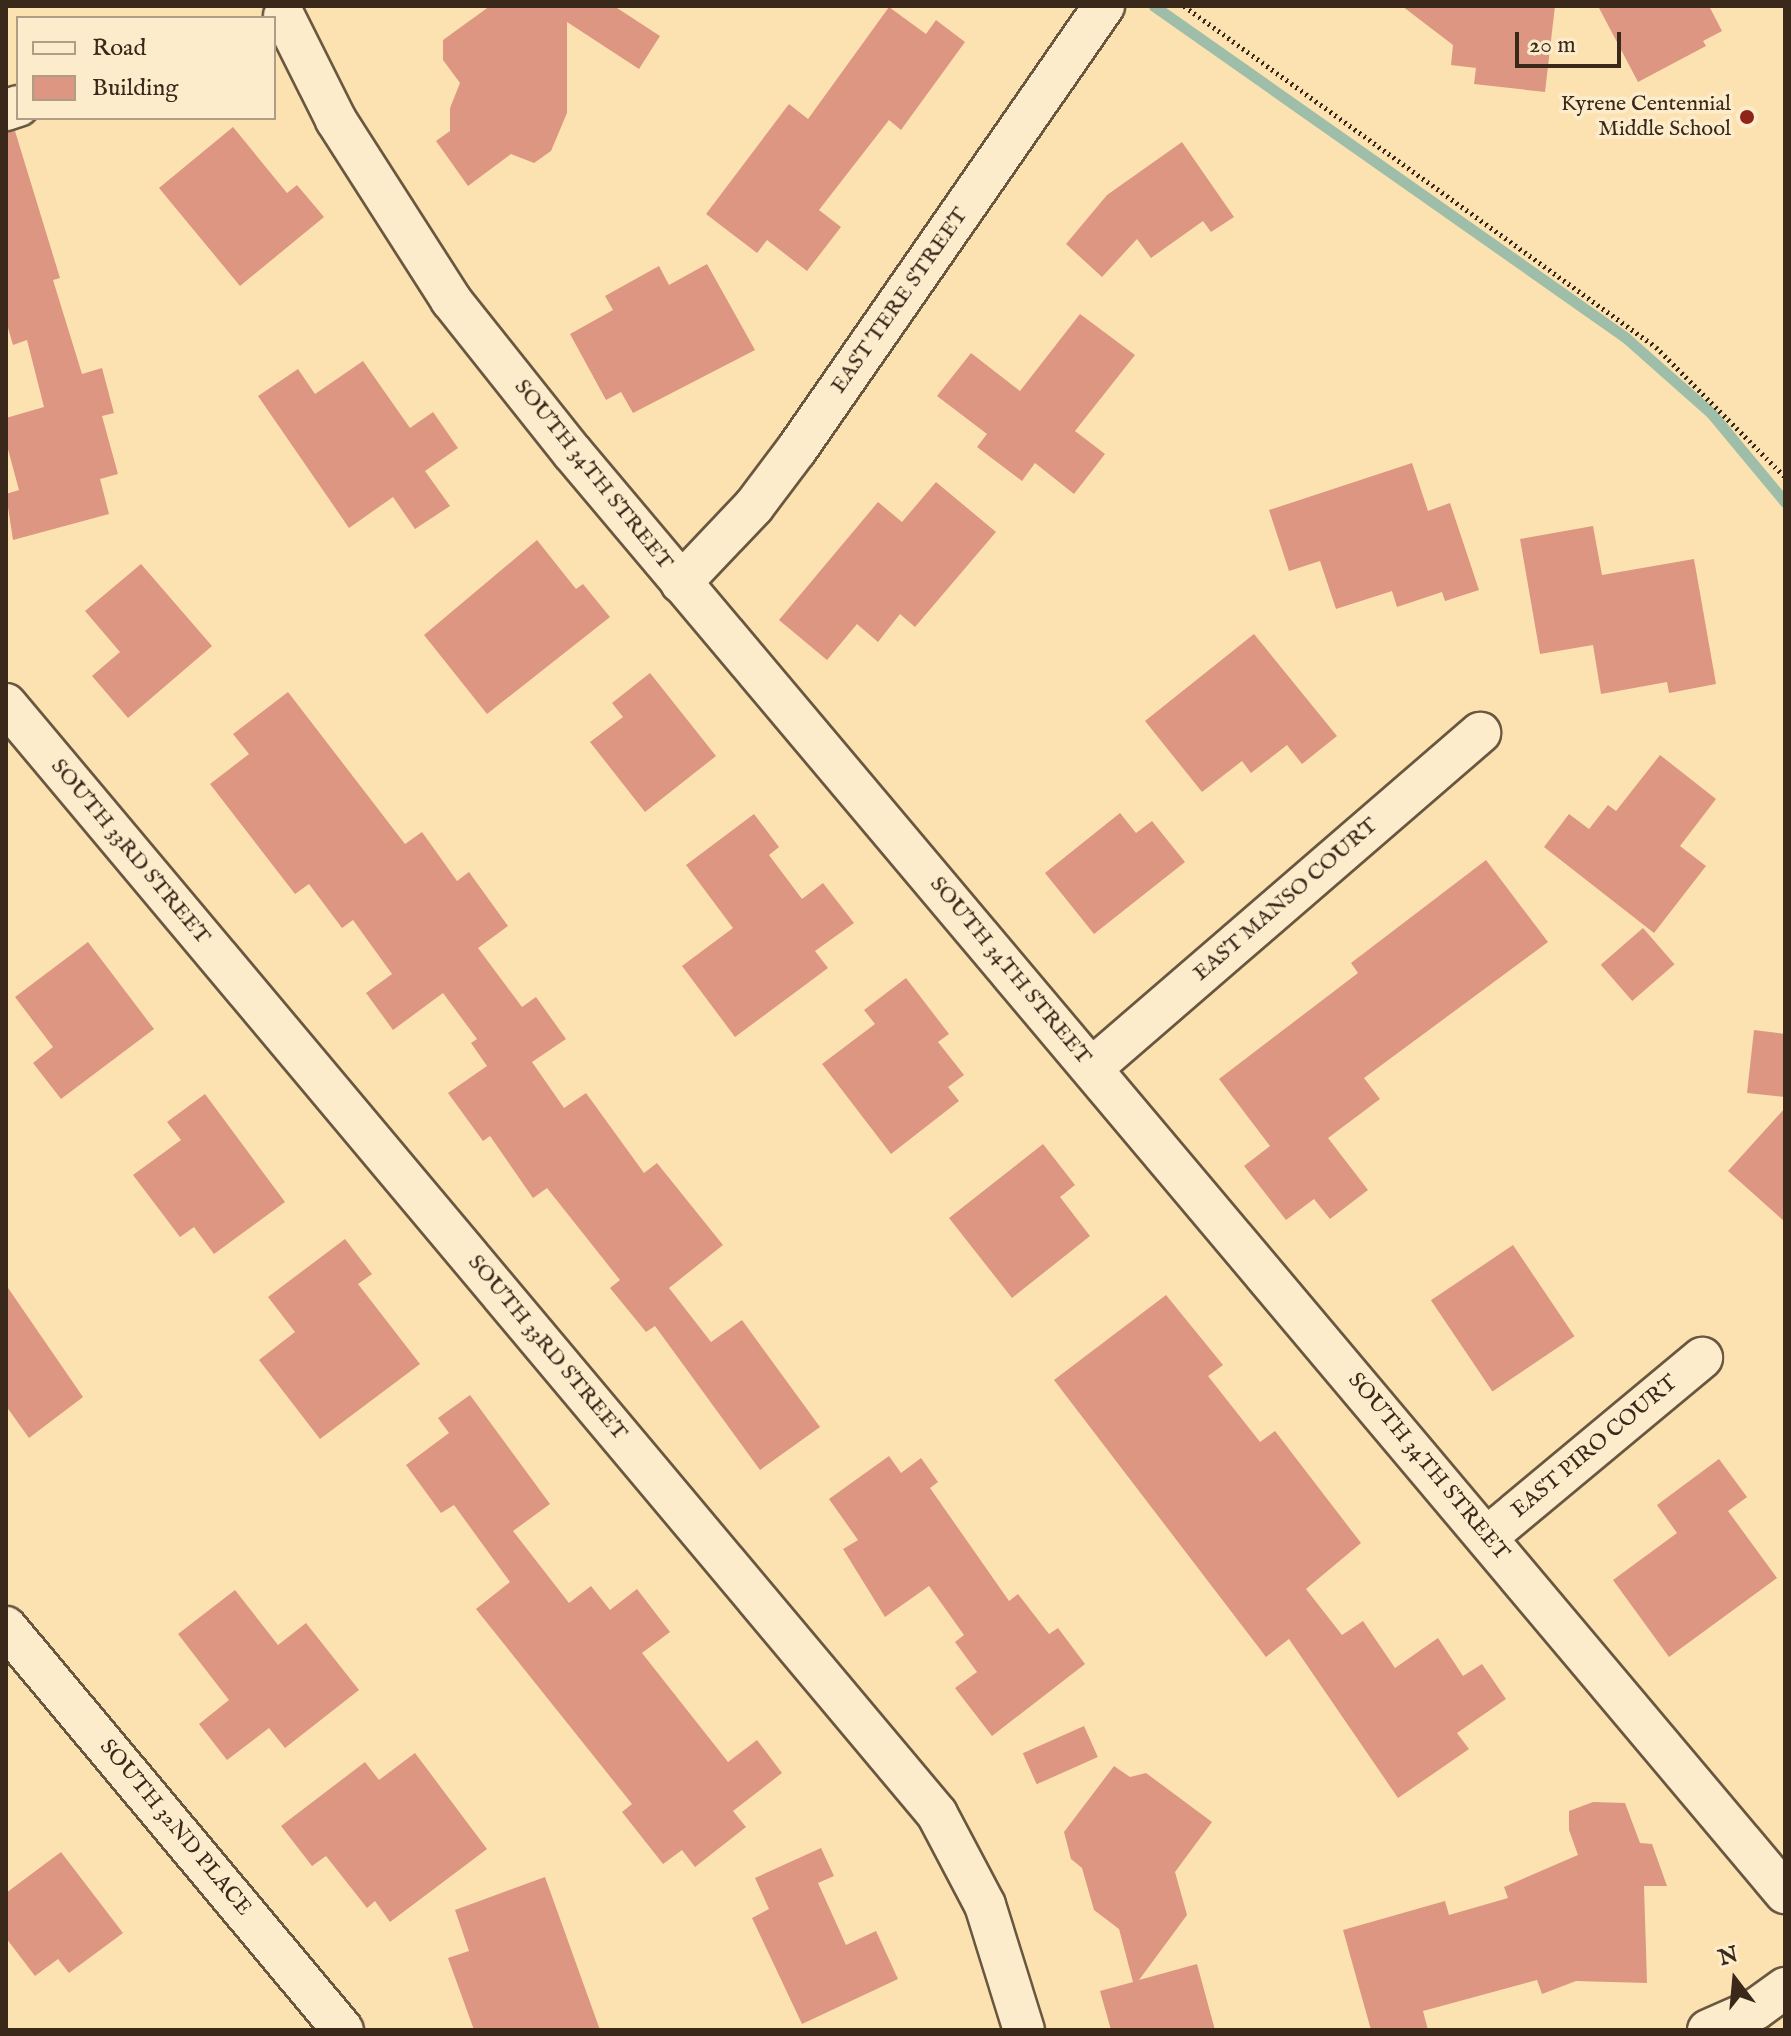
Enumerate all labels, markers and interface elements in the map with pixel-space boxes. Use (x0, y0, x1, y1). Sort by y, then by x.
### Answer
legend (16, 16, 276, 120)
scale bar (1519, 16, 1625, 66)
text: 20 m (1529, 30, 1576, 61)
text: Road (92, 33, 146, 64)
text: Building (92, 73, 178, 104)
place label: Kyrene Centennial Middle School (1561, 91, 1731, 142)
marker: Kyrene Centennial Middle School (1738, 108, 1756, 126)
street label: EAST TERE STREET (826, 203, 974, 399)
street label: SOUTH 34TH STREET (508, 375, 678, 575)
street label: SOUTH 33RD STREET (45, 754, 215, 950)
street label: EAST MANSO COURT (1188, 813, 1384, 987)
street label: SOUTH 34TH STREET (924, 872, 1096, 1070)
street label: SOUTH 33RD STREET (462, 1250, 632, 1446)
street label: SOUTH 34TH STREET (1342, 1368, 1514, 1566)
street label: EAST PIRO COURT (1507, 1370, 1683, 1524)
street label: SOUTH 32ND PLACE (94, 1735, 256, 1921)
north arrow (1695, 1940, 1775, 2020)
text: N (1715, 1941, 1741, 1973)

